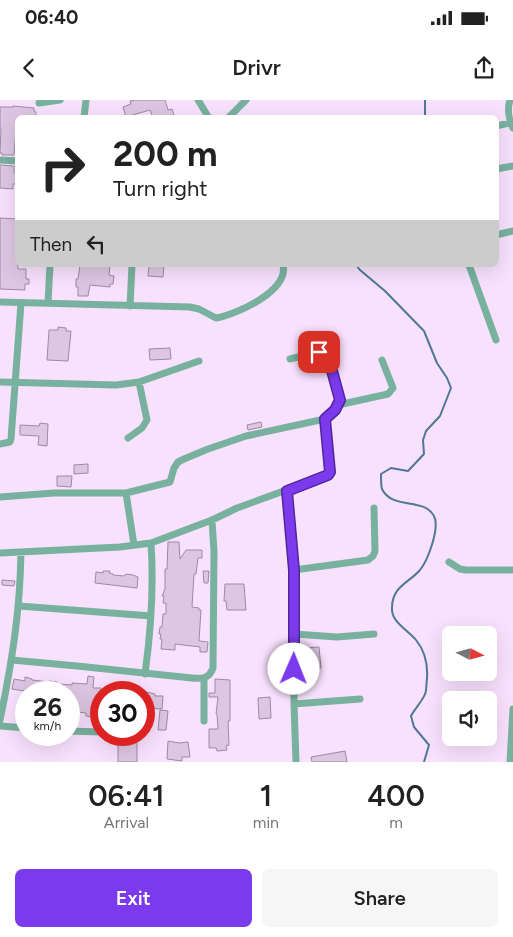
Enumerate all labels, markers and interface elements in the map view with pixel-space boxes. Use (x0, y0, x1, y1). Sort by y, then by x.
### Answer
text: 06:40 (25, 6, 78, 29)
icon: back (15, 54, 43, 82)
text: Drivr (232, 54, 281, 81)
icon: share (470, 54, 498, 82)
text: 200 m (113, 133, 217, 175)
icon: right (30, 135, 95, 200)
text: Turn right (113, 175, 208, 202)
icon: left (82, 230, 110, 258)
text: Then (30, 233, 72, 256)
pin (298, 331, 340, 373)
icon: arrive (305, 338, 333, 366)
north arrow (442, 626, 498, 681)
map controls (442, 626, 497, 746)
position arrow (267, 642, 319, 694)
speed limit sign: 30 (90, 681, 155, 746)
button: sound (442, 691, 497, 746)
text: 26 (33, 692, 62, 722)
text: km/h (34, 719, 61, 733)
text: 06:41 (88, 777, 165, 814)
text: 1 (260, 777, 272, 814)
text: 400 (367, 777, 425, 814)
text: Arrival (104, 813, 149, 832)
text: min (253, 813, 279, 832)
text: m (389, 813, 403, 832)
button: Exit (15, 869, 252, 927)
button: Share (262, 869, 498, 927)

